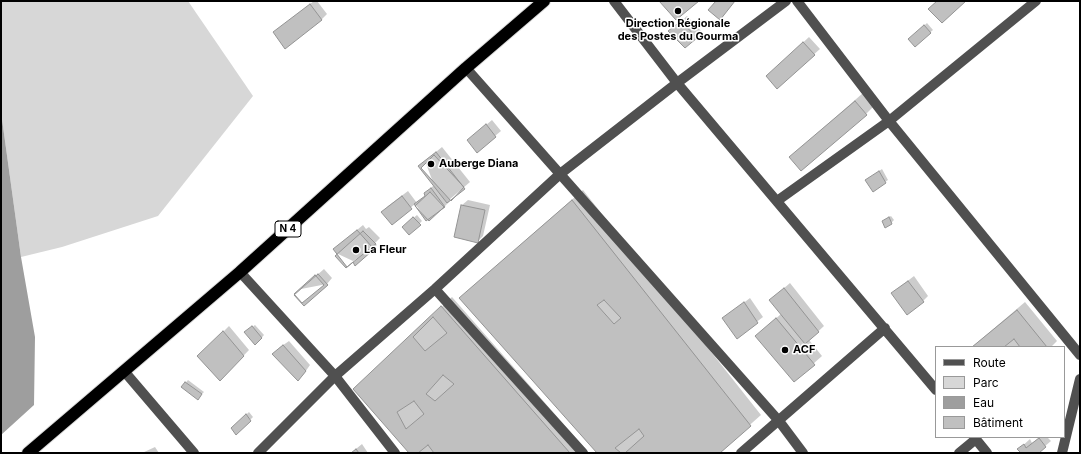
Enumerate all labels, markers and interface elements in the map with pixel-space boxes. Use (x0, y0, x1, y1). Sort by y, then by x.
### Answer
marker: Direction Régionale des Postes du Gourma (673, 6, 683, 16)
place label: Direction Régionale des Postes du Gourma (618, 17, 738, 43)
place label: Auberge Diana (439, 157, 518, 171)
marker: Auberge Diana (426, 159, 436, 169)
road number: N 4 (275, 221, 301, 237)
place label: La Fleur (364, 243, 407, 257)
marker: La Fleur (351, 245, 361, 255)
place label: ACF (793, 343, 815, 357)
marker: ACF (780, 345, 790, 355)
legend (935, 346, 1065, 438)
text: Route (973, 355, 1006, 370)
text: Parc (973, 375, 999, 390)
text: Eau (973, 395, 994, 410)
text: Bâtiment (973, 415, 1023, 430)

